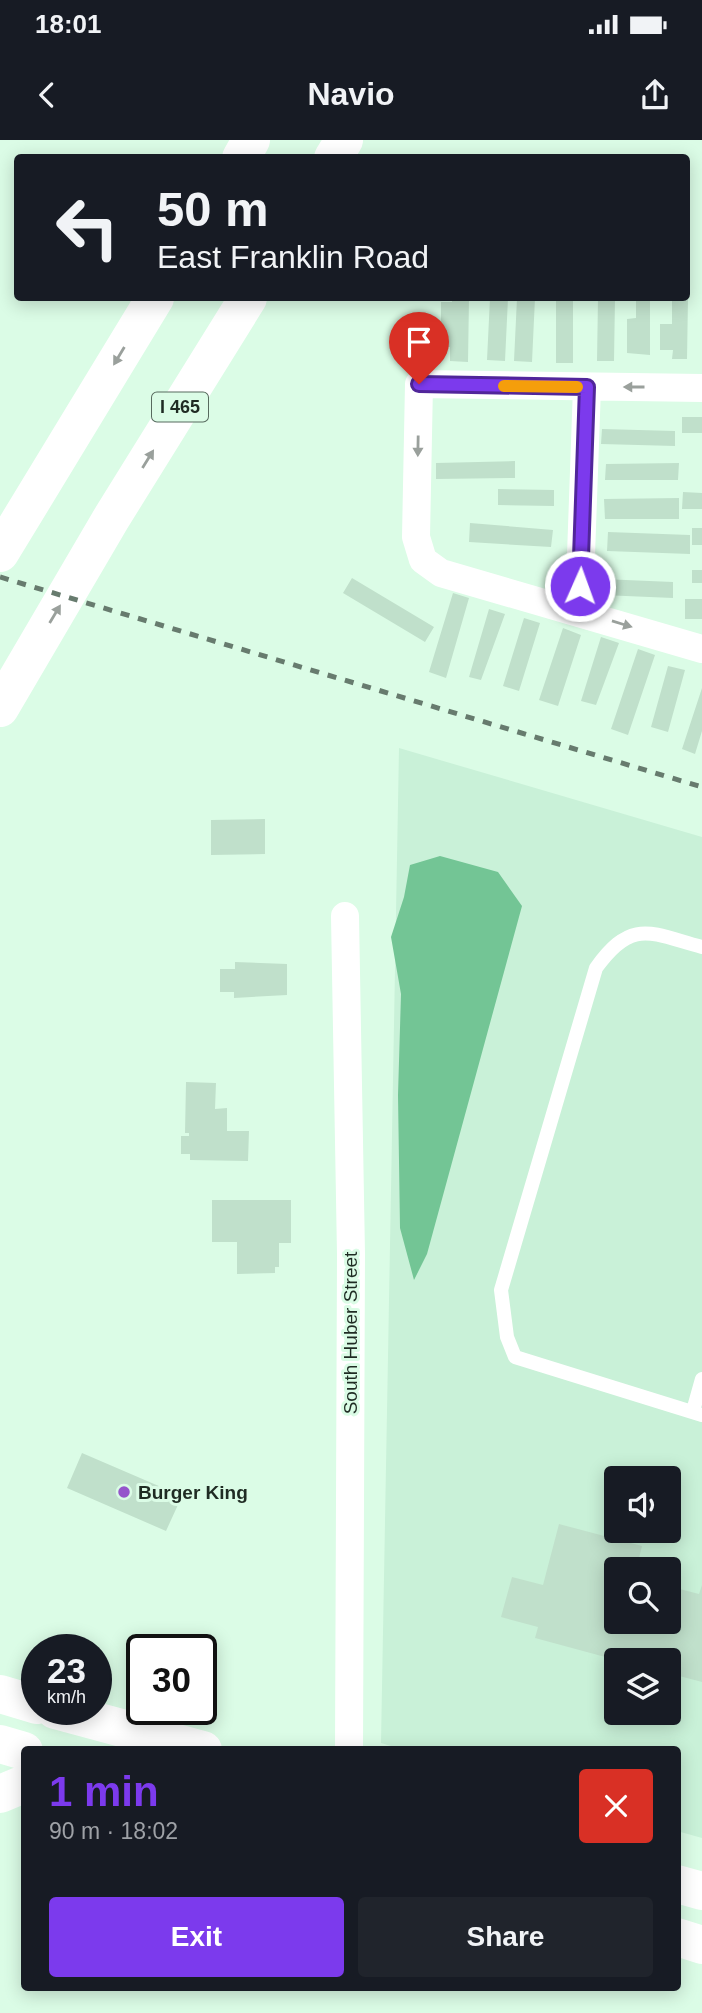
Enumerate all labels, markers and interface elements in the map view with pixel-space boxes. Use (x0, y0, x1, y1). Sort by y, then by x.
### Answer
text: 18:01 (35, 9, 102, 39)
icon: back (28, 76, 66, 114)
text: Navio (307, 76, 395, 112)
icon: share (636, 76, 674, 114)
icon: left (42, 182, 133, 273)
text: 50 m (157, 182, 269, 236)
text: East Franklin Road (157, 239, 429, 275)
pin (389, 312, 449, 384)
icon: arrive (400, 323, 438, 361)
one-way arrow (113, 346, 126, 365)
one-way arrow (623, 381, 645, 393)
road number: I 465 (152, 393, 208, 422)
one-way arrow (412, 436, 424, 458)
one-way arrow (142, 449, 155, 468)
position arrow (543, 549, 617, 623)
one-way arrow (49, 604, 61, 623)
one-way arrow (612, 620, 633, 630)
street label: South Huber Street (340, 1251, 361, 1414)
map controls (604, 1466, 681, 1725)
button: sound (604, 1466, 681, 1543)
place label: Burger King (138, 1482, 248, 1503)
marker: Burger King (116, 1484, 132, 1500)
button: search (604, 1557, 681, 1634)
speed limit sign: 30 (126, 1634, 217, 1725)
button: layers (604, 1648, 681, 1725)
text: 23 (47, 1651, 86, 1690)
text: km/h (47, 1687, 86, 1707)
text: 1 min (49, 1768, 159, 1815)
button: close (579, 1769, 653, 1843)
text: 90 m · 18:02 (49, 1818, 178, 1844)
button: Exit (49, 1897, 344, 1977)
button: Share (358, 1897, 653, 1977)

